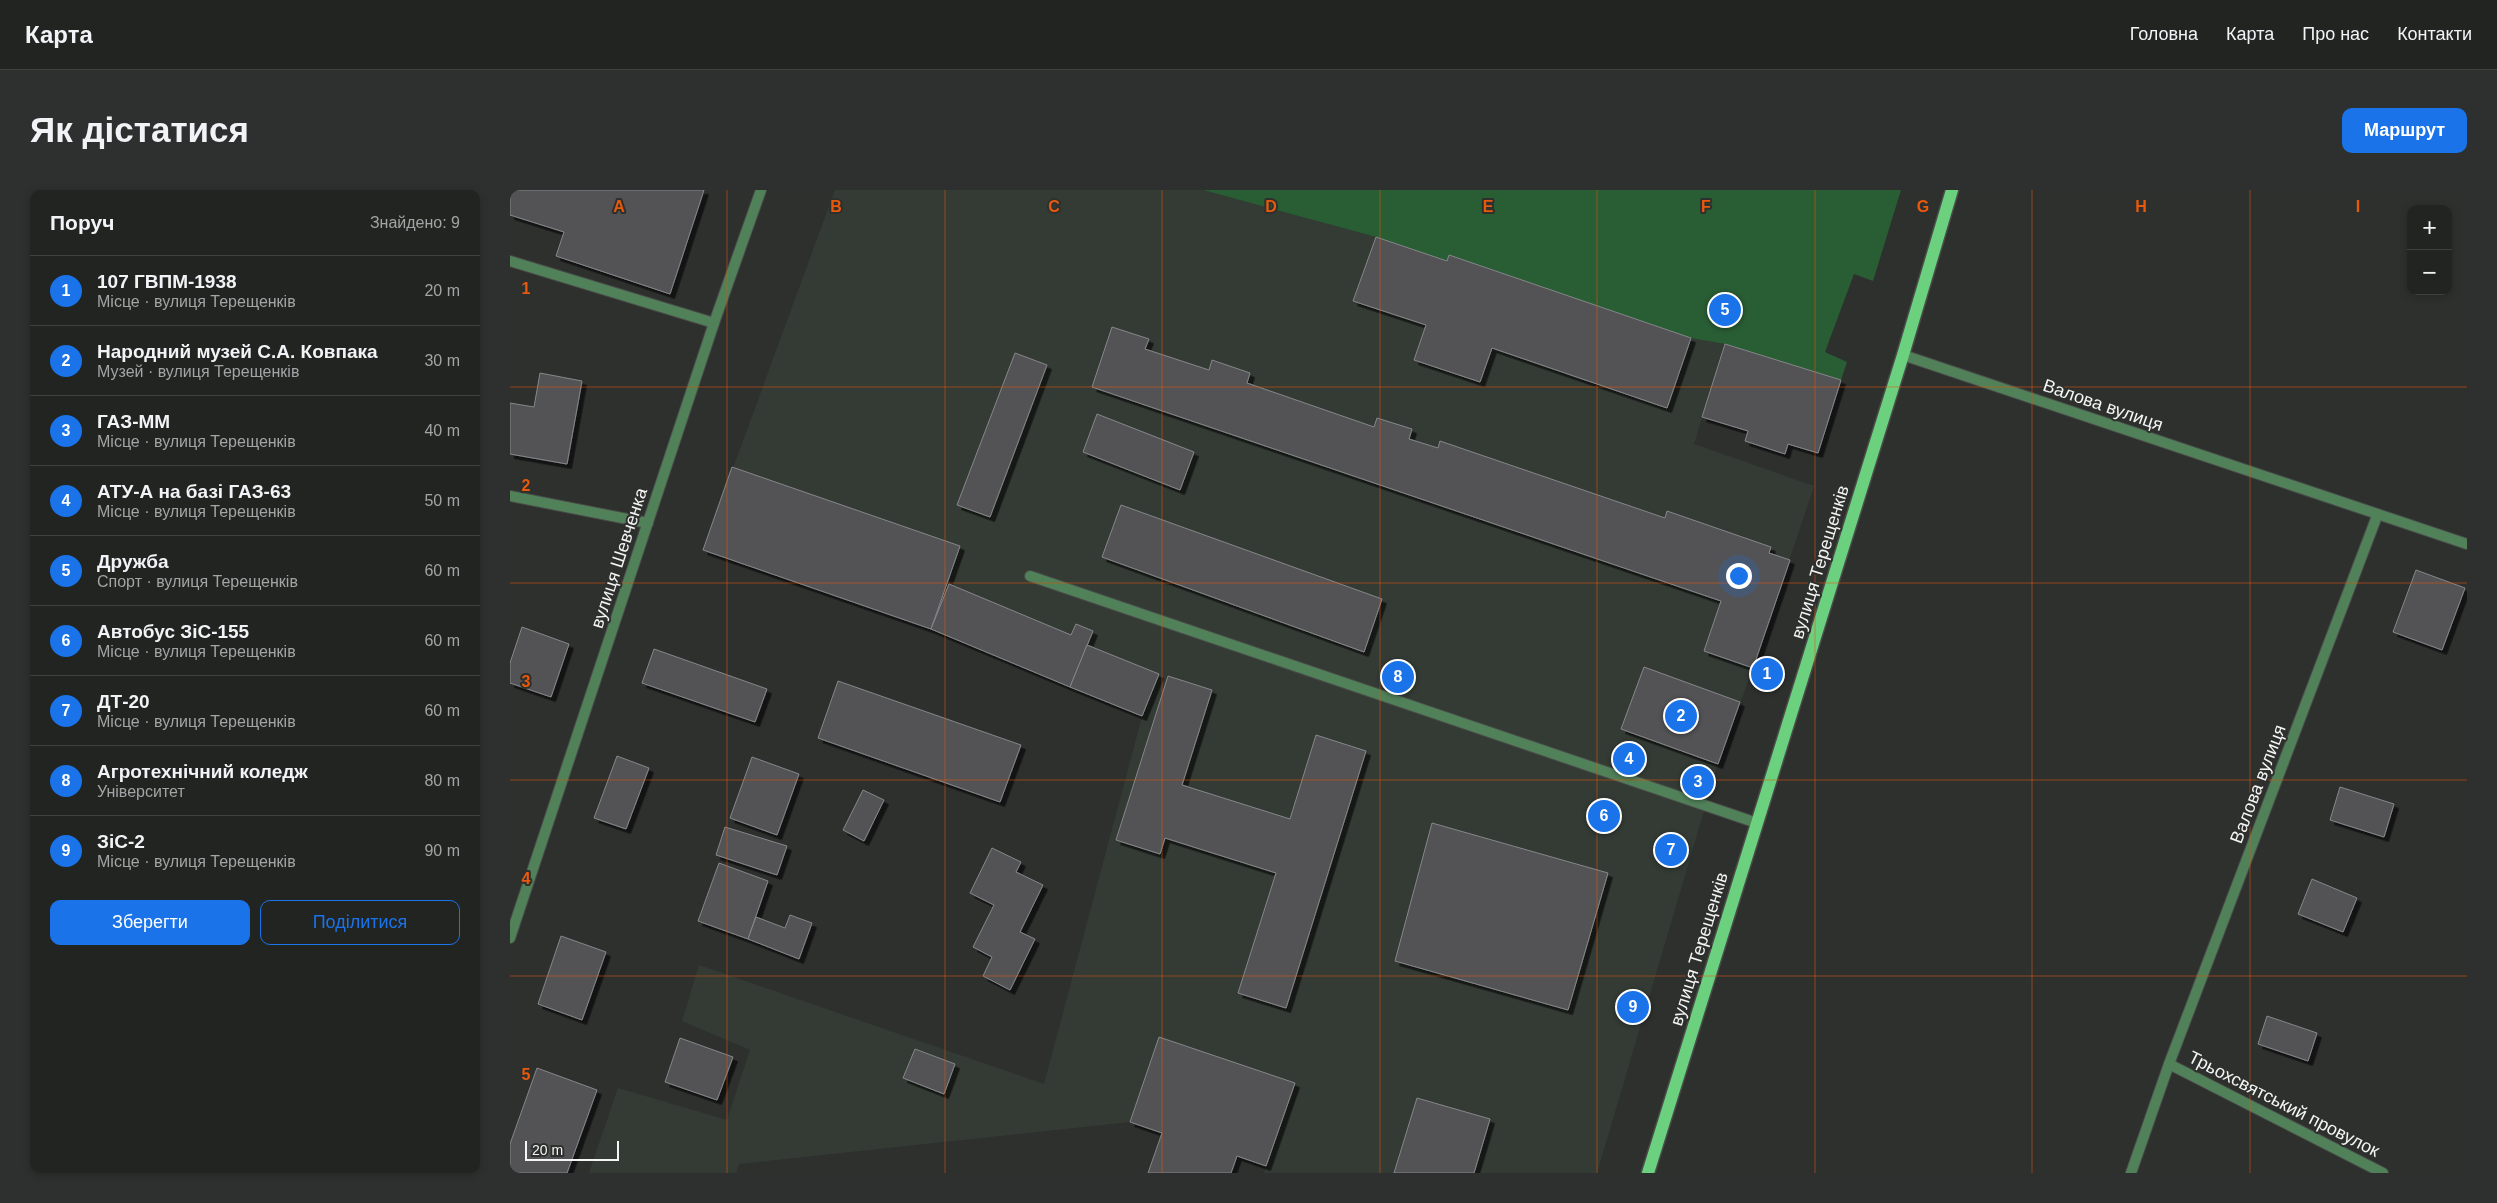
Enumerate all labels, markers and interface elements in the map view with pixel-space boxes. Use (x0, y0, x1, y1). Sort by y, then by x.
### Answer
text: Карта (25, 21, 93, 48)
text: Головна (2130, 24, 2198, 44)
text: Карта (2226, 24, 2274, 44)
text: Про нас (2302, 24, 2369, 44)
text: Контакти (2397, 24, 2472, 44)
button: Маршрут (2342, 108, 2467, 153)
text: Як дістатися (30, 110, 249, 149)
text: A (613, 198, 625, 215)
text: B (830, 198, 842, 215)
text: C (1048, 198, 1060, 215)
text: D (1265, 198, 1277, 215)
text: E (1483, 198, 1494, 215)
text: F (1701, 198, 1711, 215)
text: G (1917, 198, 1929, 215)
text: H (2135, 198, 2147, 215)
text: I (2356, 198, 2360, 215)
map controls (2407, 205, 2452, 295)
button: + (2407, 205, 2452, 250)
text: Поруч (50, 211, 114, 234)
text: Знайдено: 9 (370, 214, 460, 231)
button: − (2407, 250, 2452, 295)
text: 107 ГВПМ-1938 (97, 271, 237, 292)
text: 1 (522, 280, 531, 297)
text: 1 (62, 282, 70, 299)
text: 20 m (424, 282, 460, 299)
pin: 5 (1709, 291, 1741, 329)
text: Місце · вулиця Терещенків (97, 293, 296, 310)
text: Народний музей С.А. Ковпака (97, 341, 378, 362)
text: 2 (62, 352, 70, 369)
text: 30 m (424, 352, 460, 369)
text: Музей · вулиця Терещенків (97, 363, 299, 380)
street label: Валова вулиця (2040, 375, 2166, 435)
text: ГАЗ-ММ (97, 411, 170, 432)
text: 3 (62, 422, 70, 439)
text: 40 m (424, 422, 460, 439)
text: Місце · вулиця Терещенків (97, 433, 296, 450)
text: 2 (522, 477, 531, 494)
text: АТУ-А на базі ГАЗ-63 (97, 481, 291, 502)
street label: вулиця Терещенків (1787, 483, 1853, 641)
street label: вулиця Шевченка (587, 484, 651, 631)
text: 4 (62, 492, 70, 509)
text: 50 m (424, 492, 460, 509)
text: Місце · вулиця Терещенків (97, 503, 296, 520)
text: Дружба (97, 551, 168, 572)
text: 5 (62, 562, 70, 579)
text: 60 m (424, 562, 460, 579)
your location (1726, 563, 1752, 589)
text: Спорт · вулиця Терещенків (97, 573, 298, 590)
text: Автобус ЗіС-155 (97, 621, 249, 642)
text: 6 (62, 632, 70, 649)
text: 60 m (424, 632, 460, 649)
text: Місце · вулиця Терещенків (97, 643, 296, 660)
pin: 1 (1751, 655, 1783, 693)
pin: 8 (1382, 658, 1414, 696)
text: 3 (522, 673, 531, 690)
text: ДТ-20 (97, 691, 150, 712)
pin: 2 (1665, 697, 1697, 735)
text: 7 (62, 702, 70, 719)
text: 60 m (424, 702, 460, 719)
text: Місце · вулиця Терещенків (97, 713, 296, 730)
street label: Валова вулиця (2226, 722, 2290, 846)
pin: 4 (1613, 740, 1645, 778)
text: Агротехнічний коледж (97, 761, 308, 782)
pin: 3 (1682, 763, 1714, 801)
text: 8 (62, 772, 70, 789)
text: 80 m (424, 772, 460, 789)
text: Університет (97, 783, 185, 800)
pin: 6 (1588, 797, 1620, 835)
text: ЗіС-2 (97, 831, 145, 852)
pin: 7 (1655, 831, 1687, 869)
text: 9 (62, 842, 70, 859)
text: 90 m (424, 842, 460, 859)
text: Місце · вулиця Терещенків (97, 853, 296, 870)
text: 4 (522, 870, 531, 887)
street label: вулиця Терещенків (1666, 870, 1732, 1028)
button: Зберегти (50, 900, 250, 945)
button: Поділитися (260, 900, 460, 945)
pin: 9 (1617, 988, 1649, 1026)
street label: Трьохсвятський провулок (2185, 1047, 2383, 1161)
text: 5 (522, 1066, 531, 1083)
scale bar (525, 1138, 619, 1161)
text: 20 m (532, 1142, 563, 1158)

